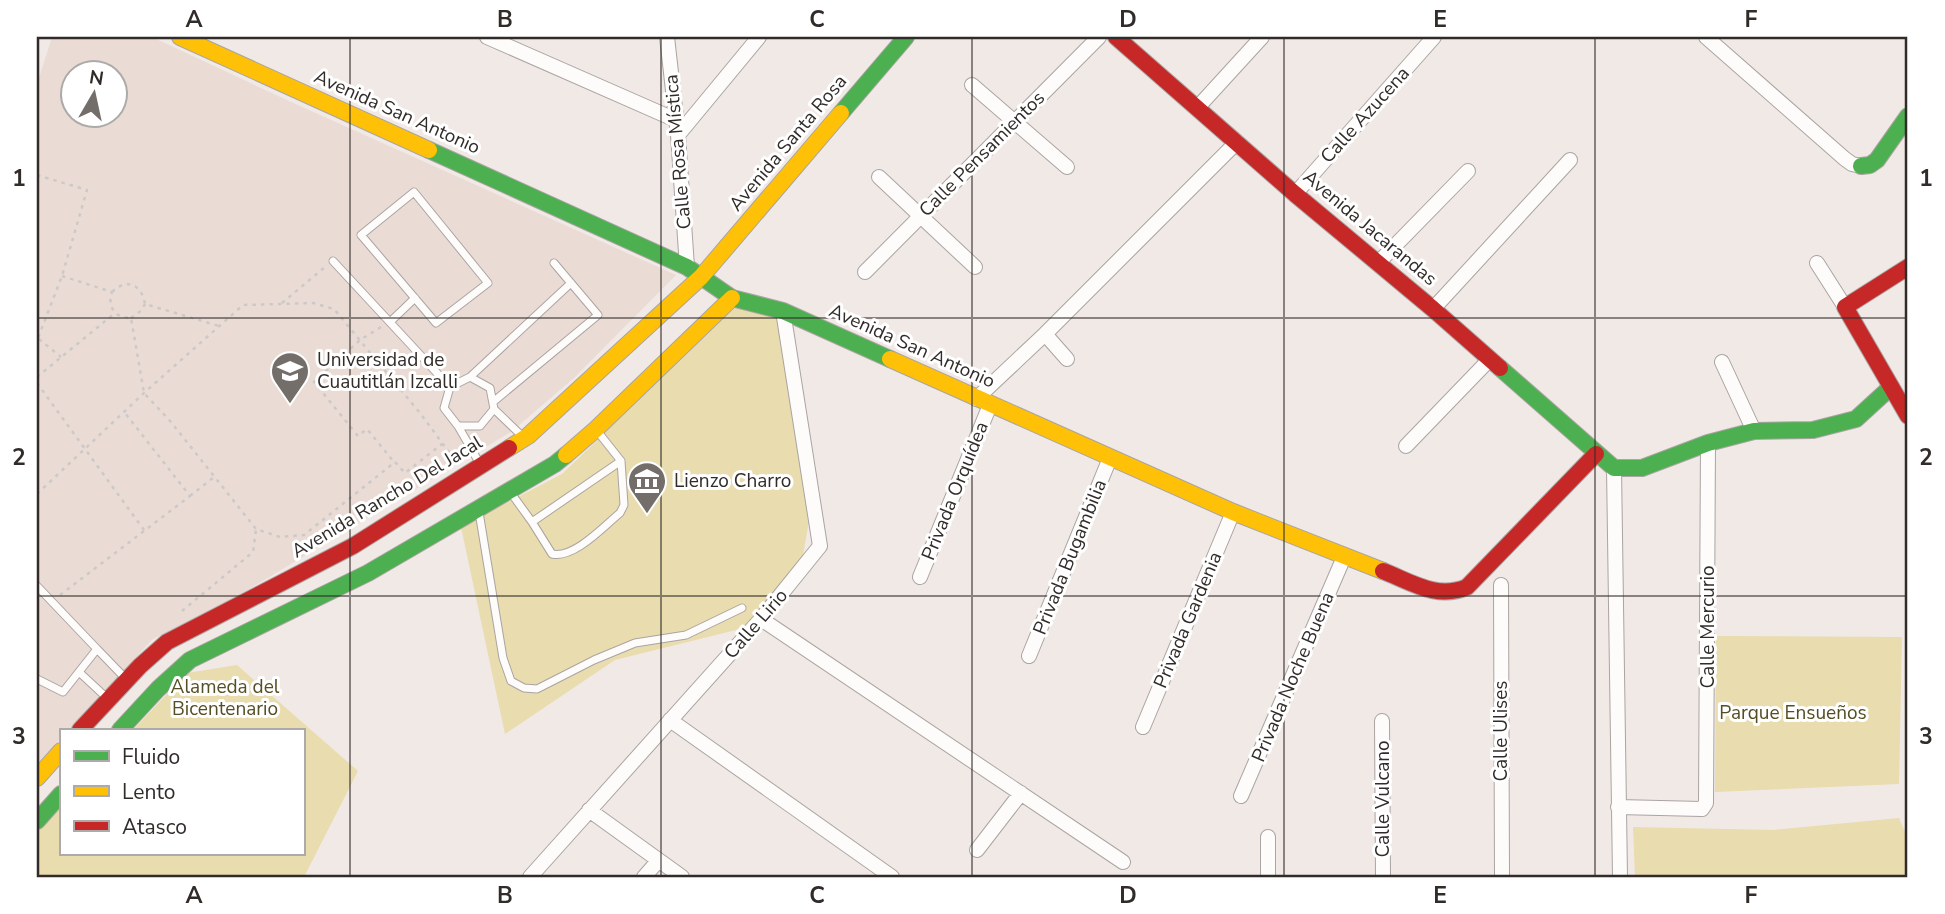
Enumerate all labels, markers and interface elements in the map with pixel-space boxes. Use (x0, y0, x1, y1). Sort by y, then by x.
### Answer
text: A (185, 4, 203, 35)
text: B (497, 4, 513, 35)
text: C (809, 4, 825, 35)
text: D (1119, 4, 1137, 35)
text: E (1433, 4, 1447, 35)
text: F (1745, 4, 1758, 35)
north arrow (60, 60, 130, 130)
street label: Calle Azucena (1315, 61, 1415, 169)
text: N (87, 64, 106, 92)
street label: Avenida San Antonio (310, 64, 484, 160)
street label: Avenida Santa Rosa (723, 69, 853, 217)
street label: Calle Rosa Mística (658, 73, 698, 231)
street label: Calle Pensamientos (913, 85, 1051, 223)
text: 1 (12, 163, 26, 194)
text: 1 (1919, 163, 1933, 194)
street label: Avenida Jacarandas (1298, 164, 1442, 292)
street label: Avenida San Antonio (825, 298, 999, 394)
place label: Universidad de Cuautitlán Izcalli (317, 347, 458, 395)
school or university icon: Universidad de Cuautitlán Izcalli (269, 350, 311, 405)
street label: Privada Orquídea (915, 418, 995, 564)
street label: Avenida Rancho Del Jacal (287, 429, 488, 564)
text: 2 (12, 442, 26, 473)
text: 2 (1919, 442, 1933, 473)
museum icon: Lienzo Charro (626, 460, 668, 515)
place label: Lienzo Charro (674, 468, 791, 494)
street label: Privada Bugambilia (1027, 475, 1113, 639)
street label: Privada Gardenia (1148, 548, 1228, 692)
street label: Calle Mercurio (1695, 566, 1721, 688)
street label: Calle Lirio (718, 583, 794, 665)
street label: Privada Noche Buena (1245, 588, 1341, 766)
park label: Alameda del Bicentenario (171, 674, 280, 722)
street label: Calle Ulises (1488, 681, 1514, 781)
park label: Parque Ensueños (1719, 700, 1867, 726)
text: 3 (12, 721, 26, 752)
text: 3 (1919, 721, 1933, 752)
legend (60, 729, 304, 855)
street label: Calle Vulcano (1370, 740, 1396, 858)
text: Fluido (122, 743, 180, 771)
text: Lento (122, 778, 175, 806)
text: Atasco (122, 813, 187, 841)
text: A (185, 880, 203, 911)
text: B (497, 880, 513, 911)
text: C (809, 880, 825, 911)
text: D (1119, 880, 1137, 911)
text: E (1433, 880, 1447, 911)
text: F (1745, 880, 1758, 911)

